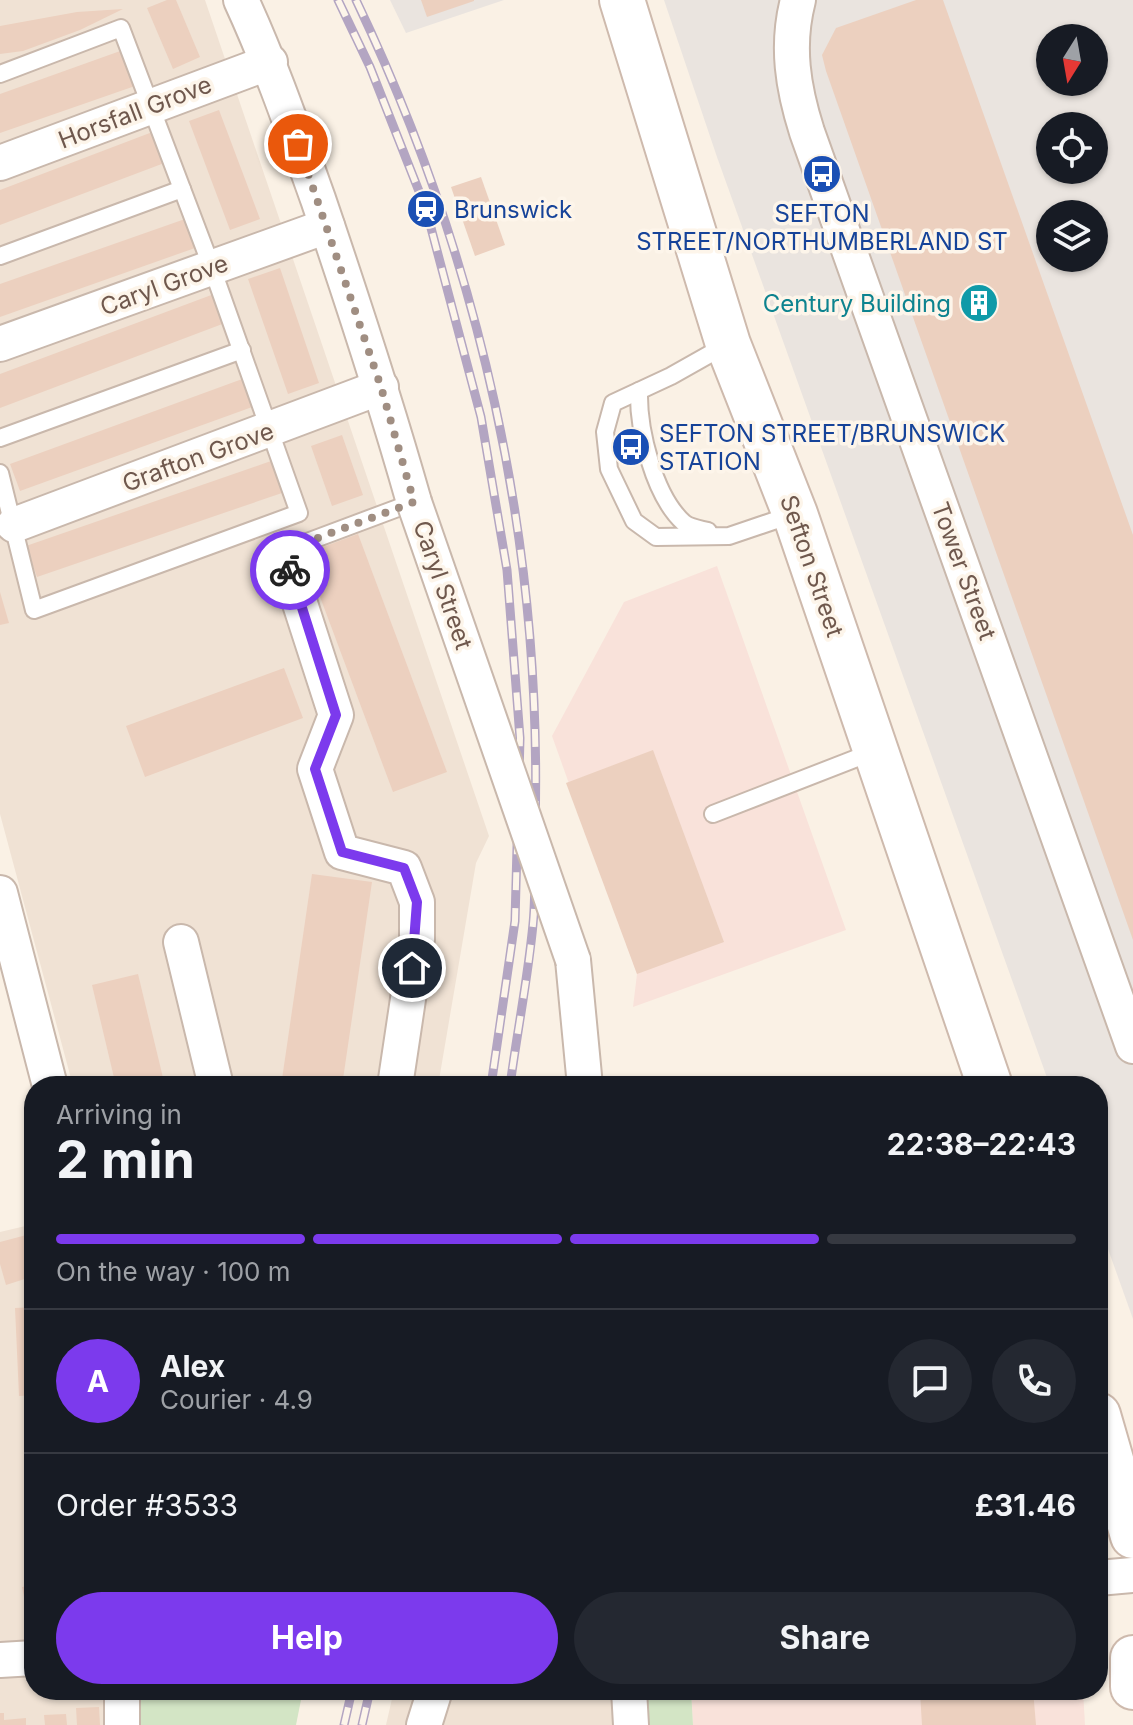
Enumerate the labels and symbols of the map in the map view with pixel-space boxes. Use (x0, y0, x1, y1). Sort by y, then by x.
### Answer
north arrow (1036, 24, 1108, 96)
street label: Horsfall Grove (54, 69, 216, 155)
pin (264, 110, 332, 178)
bus stop icon: SEFTON STREET/NORTHUMBERLAND ST (801, 153, 843, 195)
station icon: Brunswick (405, 188, 447, 230)
place label: Brunswick (454, 195, 572, 224)
place label: SEFTON STREET/NORTHUMBERLAND ST (636, 199, 1008, 256)
street label: Caryl Grove (96, 248, 232, 322)
building icon: Century Building (958, 282, 1000, 324)
place label: Century Building (763, 289, 951, 318)
street label: Grafton Grove (118, 416, 278, 498)
place label: SEFTON STREET/BRUNSWICK STATION (659, 419, 1005, 476)
bus stop icon: SEFTON STREET/BRUNSWICK STATION (610, 426, 652, 468)
street label: Sefton Street (774, 491, 850, 641)
street label: Tower Street (926, 498, 1002, 644)
street label: Caryl Street (407, 517, 479, 653)
courier (250, 530, 330, 610)
pin (378, 934, 446, 1002)

